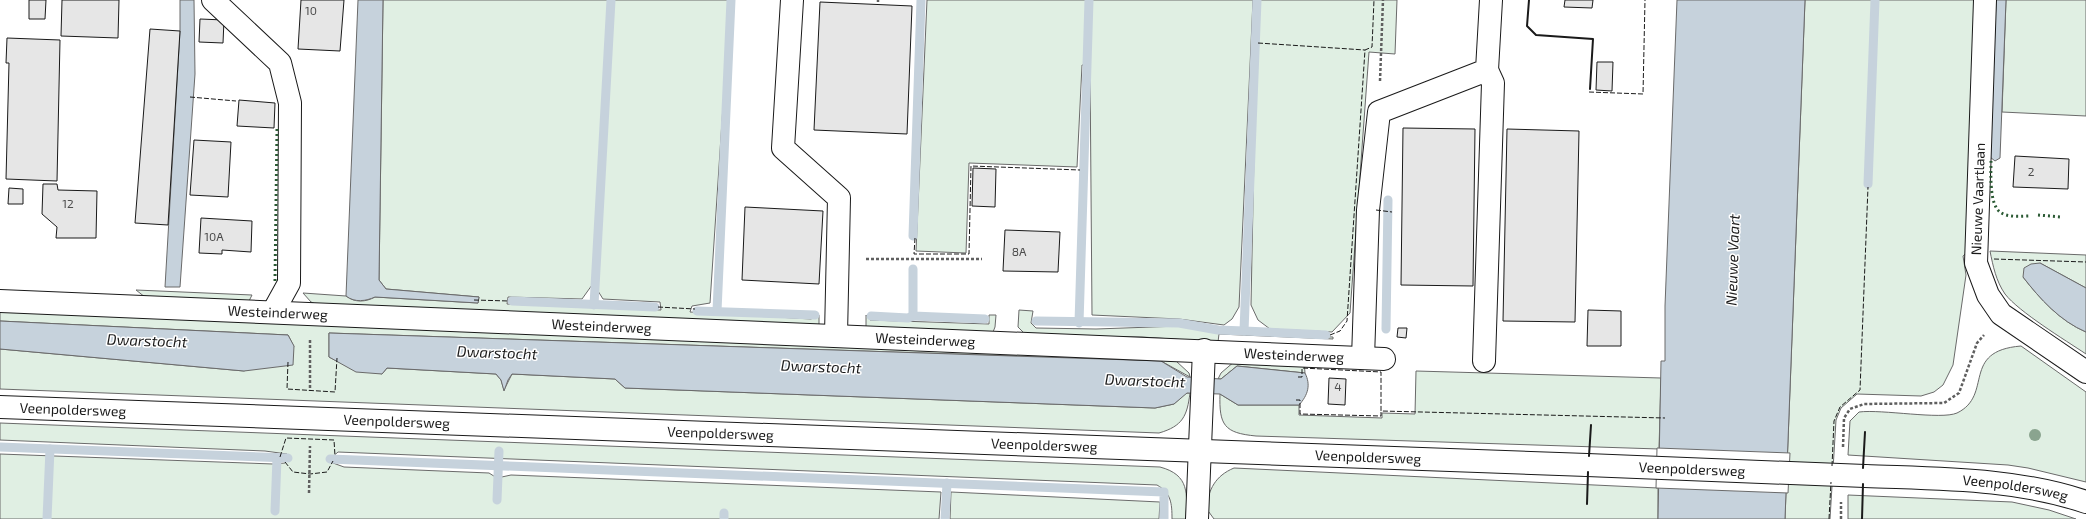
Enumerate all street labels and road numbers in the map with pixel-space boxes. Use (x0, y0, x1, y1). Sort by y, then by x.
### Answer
street label: Nieuwe Vaartlaan (1967, 142, 1988, 256)
street label: Westeinderweg (227, 302, 328, 323)
street label: Westeinderweg (551, 315, 652, 336)
street label: Westeinderweg (875, 329, 976, 350)
street label: Westeinderweg (1243, 344, 1344, 365)
street label: Veenpoldersweg (19, 399, 127, 420)
street label: Veenpoldersweg (343, 411, 451, 431)
street label: Veenpoldersweg (667, 422, 774, 443)
street label: Veenpoldersweg (991, 434, 1098, 455)
street label: Veenpoldersweg (1315, 446, 1422, 467)
street label: Veenpoldersweg (1638, 458, 1746, 479)
street label: Veenpoldersweg (1962, 471, 2070, 504)

